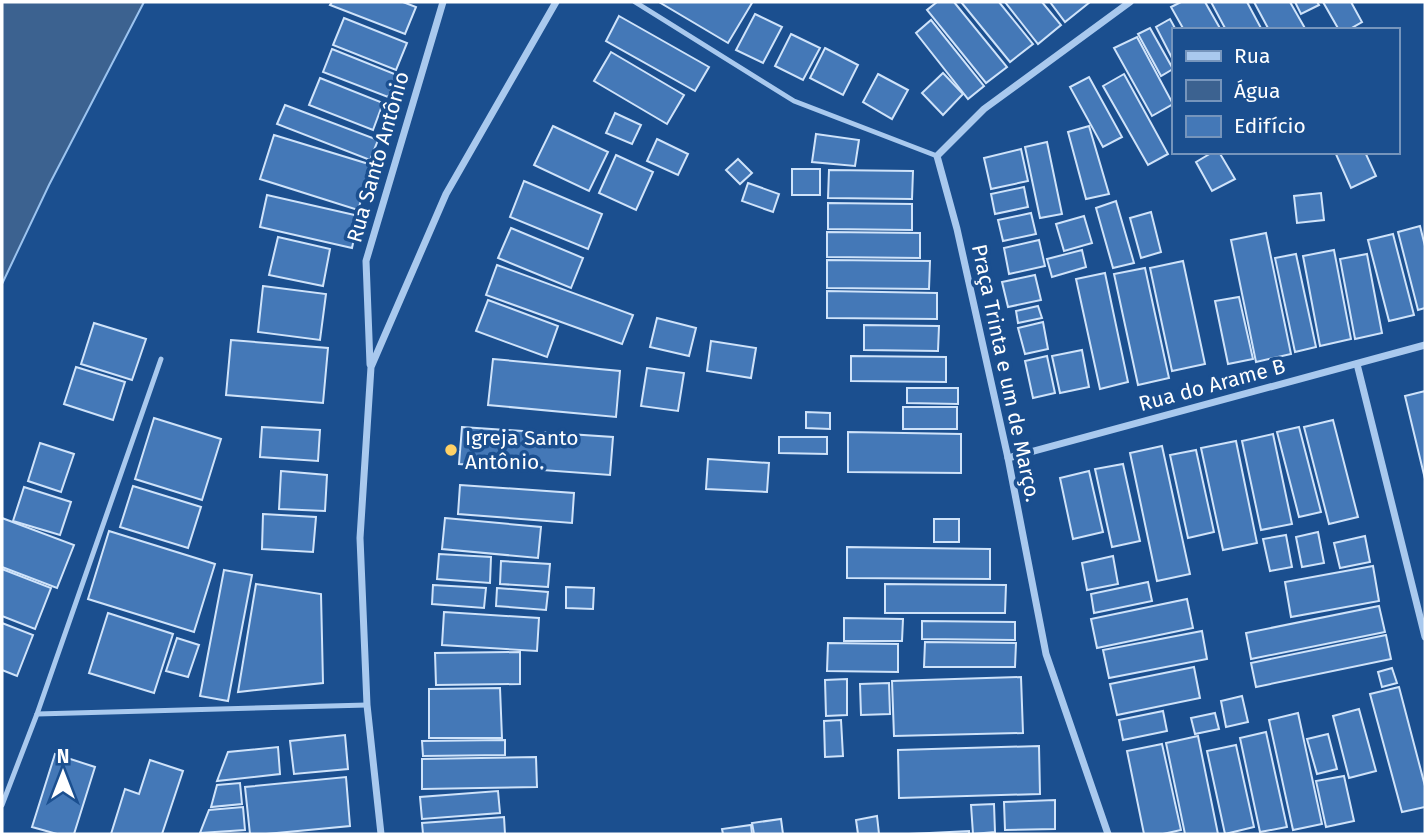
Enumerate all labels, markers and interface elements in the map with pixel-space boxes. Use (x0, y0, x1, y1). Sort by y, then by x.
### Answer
legend (1172, 28, 1399, 154)
text: Rua (1234, 43, 1270, 69)
street label: Rua Santo Antônio (341, 69, 415, 245)
text: Água (1234, 78, 1280, 104)
text: Edifício (1234, 113, 1306, 139)
street label: Praça Trinta e um de Março. (966, 242, 1046, 504)
street label: Rua do Arame B (1136, 353, 1288, 417)
place label: Igreja Santo Antônio. (465, 425, 579, 475)
marker: Igreja Santo Antônio. (443, 442, 459, 458)
north arrow (28, 738, 98, 808)
text: N (57, 745, 69, 768)

